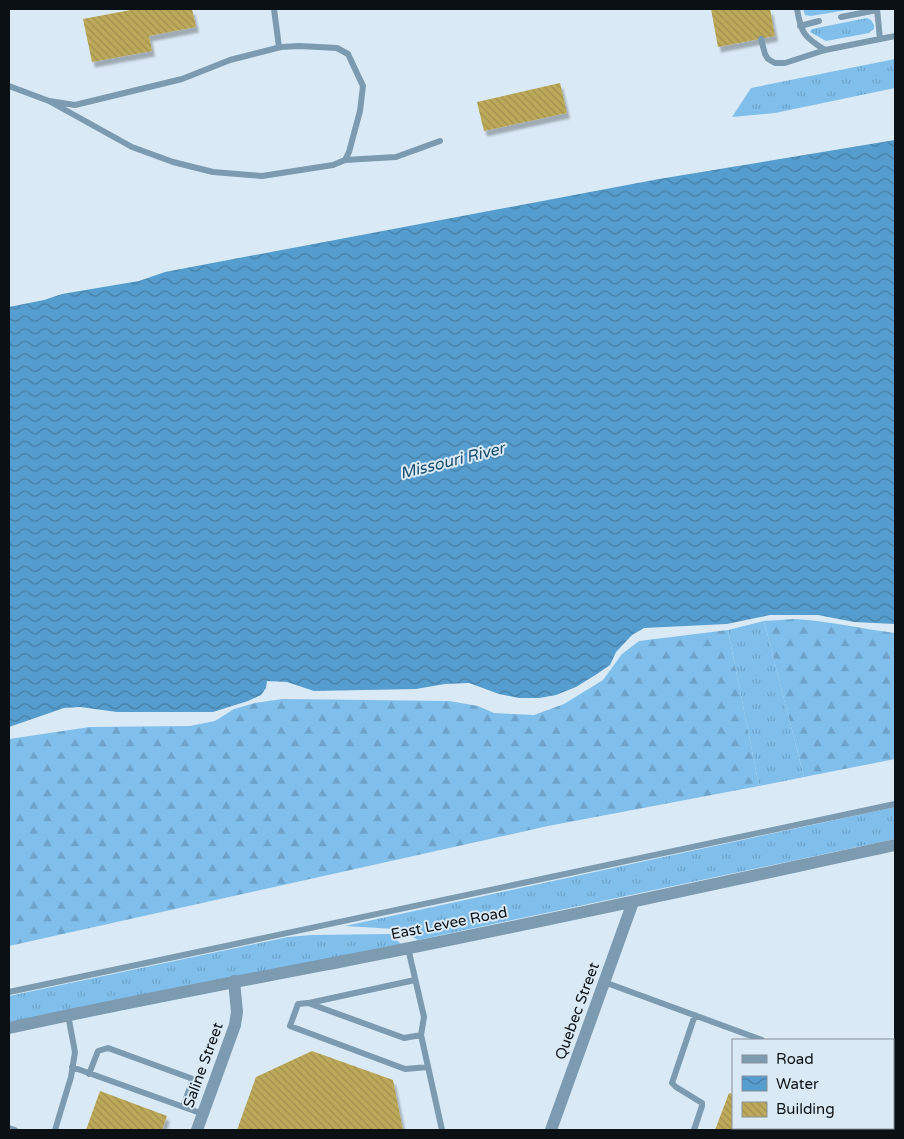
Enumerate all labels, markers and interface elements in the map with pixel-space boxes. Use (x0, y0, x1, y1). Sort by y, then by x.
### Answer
water label: Missouri River (398, 438, 509, 484)
street label: East Levee Road (389, 903, 509, 943)
street label: Quebec Street (551, 960, 603, 1062)
street label: Saline Street (179, 1020, 227, 1110)
legend (732, 1039, 894, 1129)
text: Road (776, 1050, 814, 1068)
text: Water (776, 1075, 819, 1093)
text: Building (776, 1100, 835, 1118)

